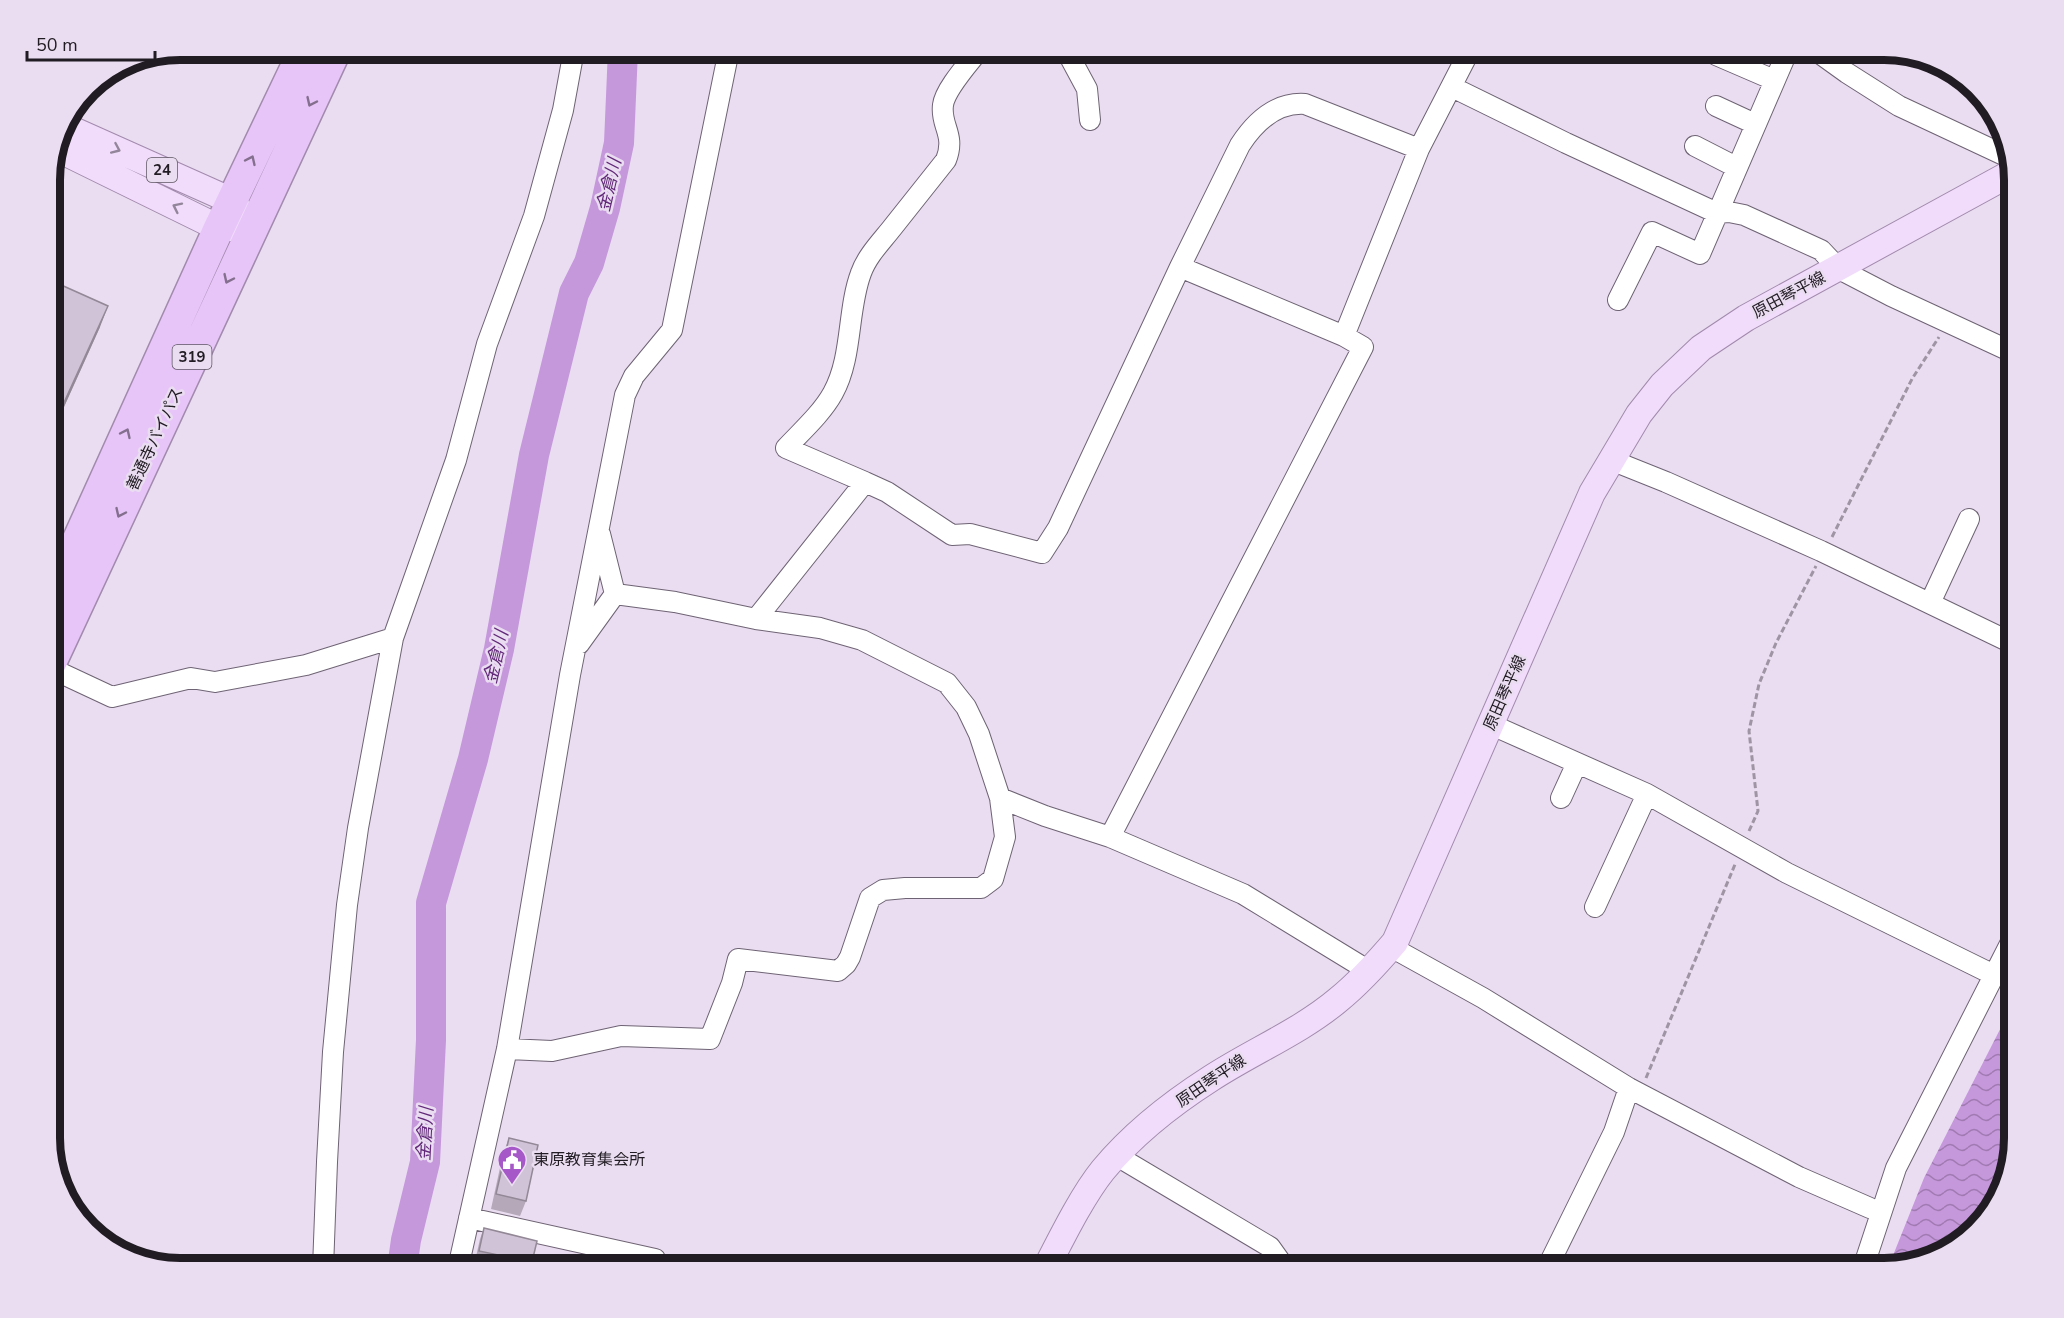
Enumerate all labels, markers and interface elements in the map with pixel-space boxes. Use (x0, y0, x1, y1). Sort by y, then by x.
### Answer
scale bar (27, 24, 154, 62)
text: 50 m (36, 33, 78, 57)
one-way arrow (306, 96, 318, 107)
one-way arrow (109, 141, 120, 153)
water label: 金倉川 (591, 154, 627, 214)
one-way arrow (244, 156, 256, 167)
road number: 24 (147, 158, 177, 182)
one-way arrow (172, 203, 183, 214)
street label: 原田琴平線 (1749, 267, 1829, 323)
one-way arrow (223, 272, 235, 283)
road number: 319 (172, 345, 212, 369)
street label: 善通寺バイパス (121, 384, 189, 494)
one-way arrow (119, 429, 131, 440)
one-way arrow (116, 507, 128, 518)
water label: 金倉川 (478, 626, 514, 686)
street label: 原田琴平線 (1479, 652, 1531, 734)
street label: 原田琴平線 (1172, 1050, 1250, 1112)
water label: 金倉川 (412, 1104, 439, 1162)
public building icon: 東原教育集会所 (496, 1144, 528, 1186)
place label: 東原教育集会所 (533, 1149, 645, 1171)

